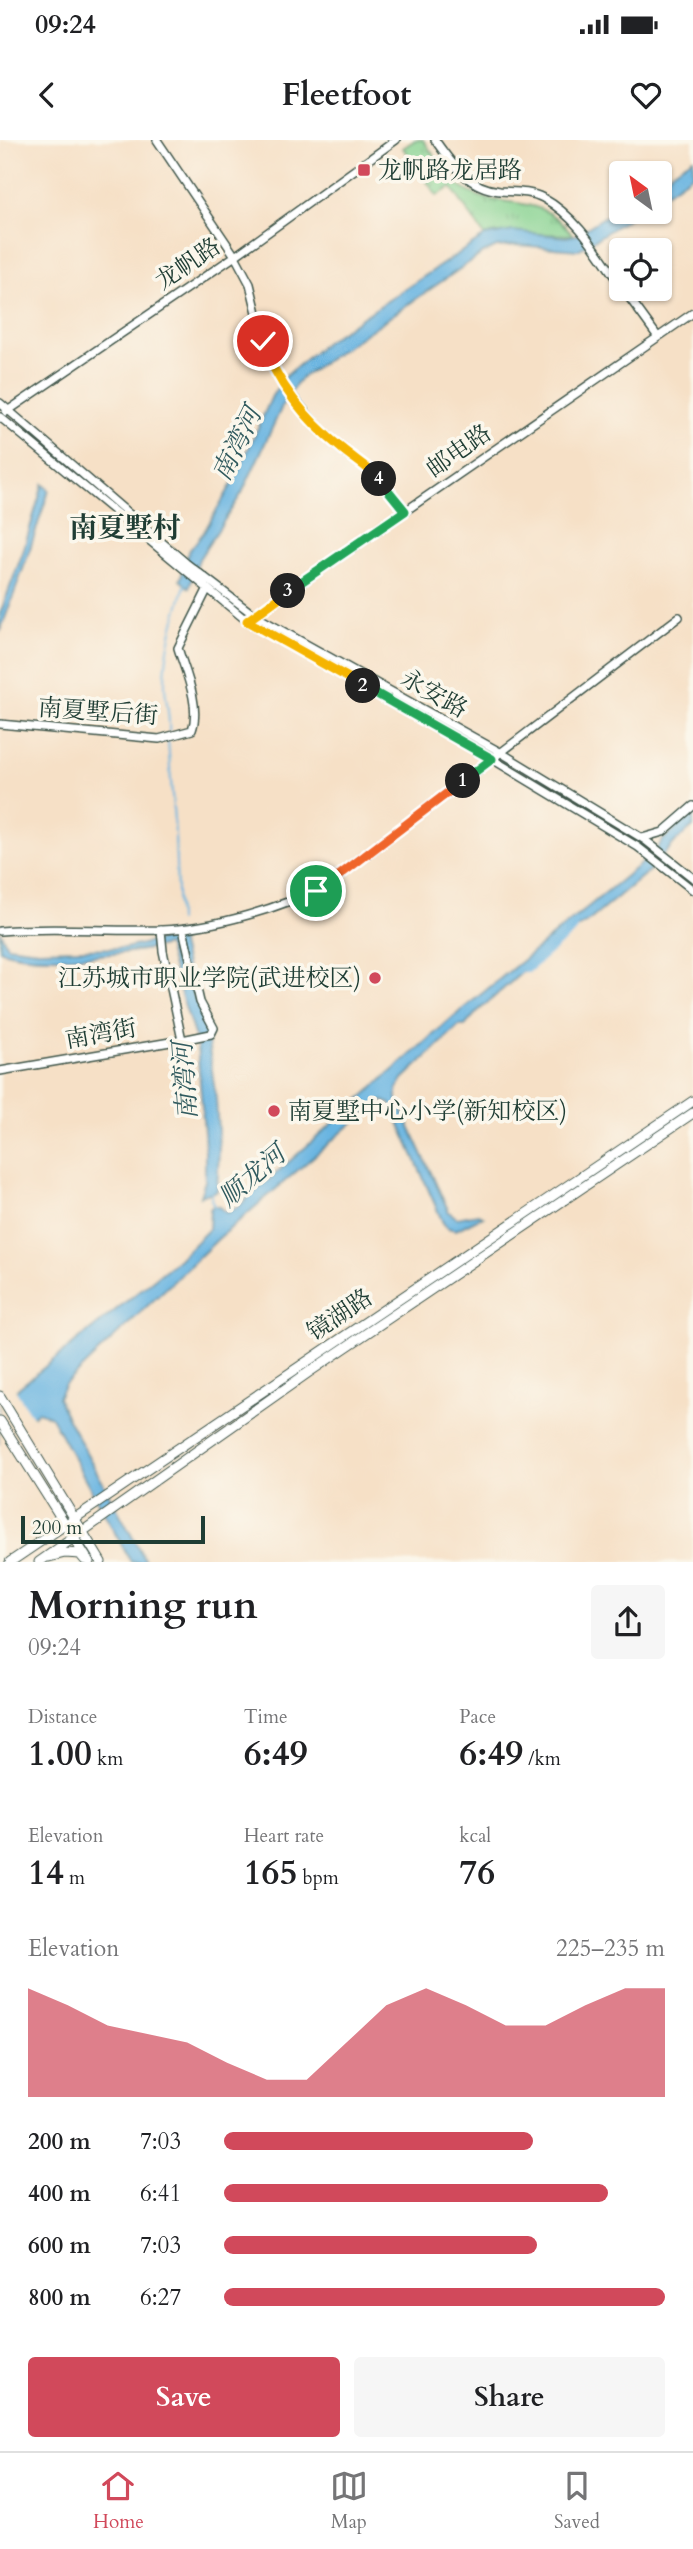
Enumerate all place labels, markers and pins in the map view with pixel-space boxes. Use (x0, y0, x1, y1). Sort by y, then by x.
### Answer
place label: 龙帆路龙居路 (378, 154, 522, 187)
marker: 龙帆路龙居路 (356, 162, 372, 178)
pin (233, 311, 293, 371)
pin: 4 (362, 462, 396, 496)
pin: 3 (270, 574, 306, 608)
pin: 2 (346, 668, 380, 704)
pin: 1 (446, 764, 480, 798)
pin (286, 861, 346, 921)
place label: 江苏城市职业学院(武进校区) (58, 962, 361, 995)
marker: 江苏城市职业学院(武进校区) (367, 970, 383, 986)
place label: 南夏墅中心小学(新知校区) (288, 1095, 567, 1128)
marker: 南夏墅中心小学(新知校区) (266, 1103, 282, 1119)

